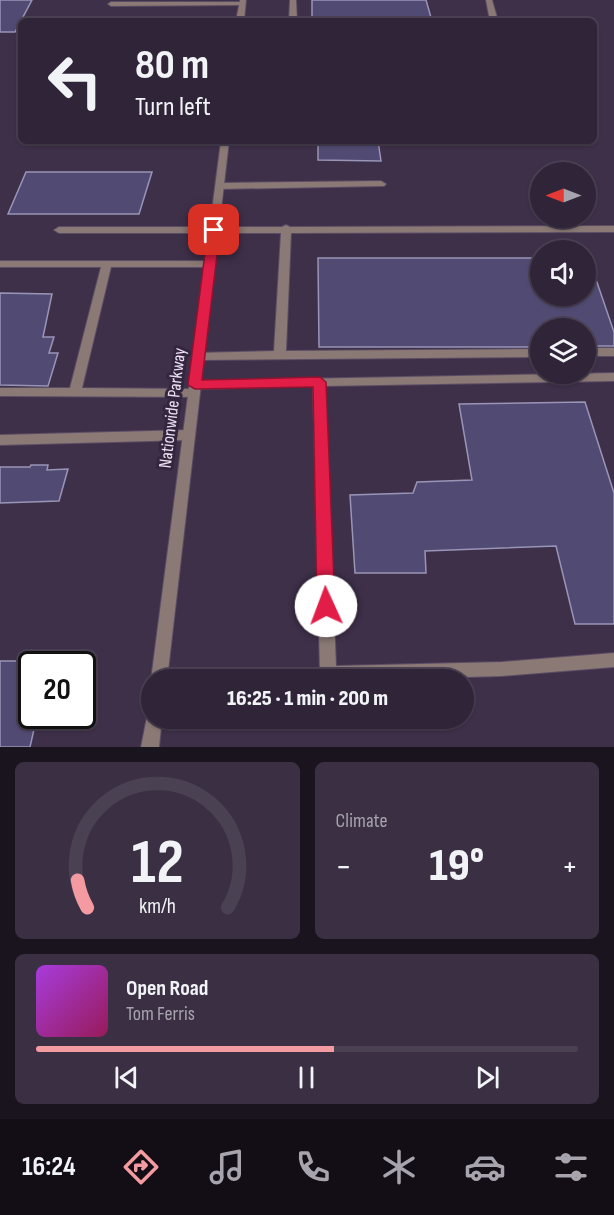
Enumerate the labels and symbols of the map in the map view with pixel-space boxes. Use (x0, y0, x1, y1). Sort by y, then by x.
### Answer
north arrow (530, 162, 596, 228)
pin (188, 204, 239, 255)
street label: Nationwide Parkway (155, 347, 190, 469)
position arrow (294, 574, 358, 638)
speed limit sign: 20 (18, 651, 96, 729)

